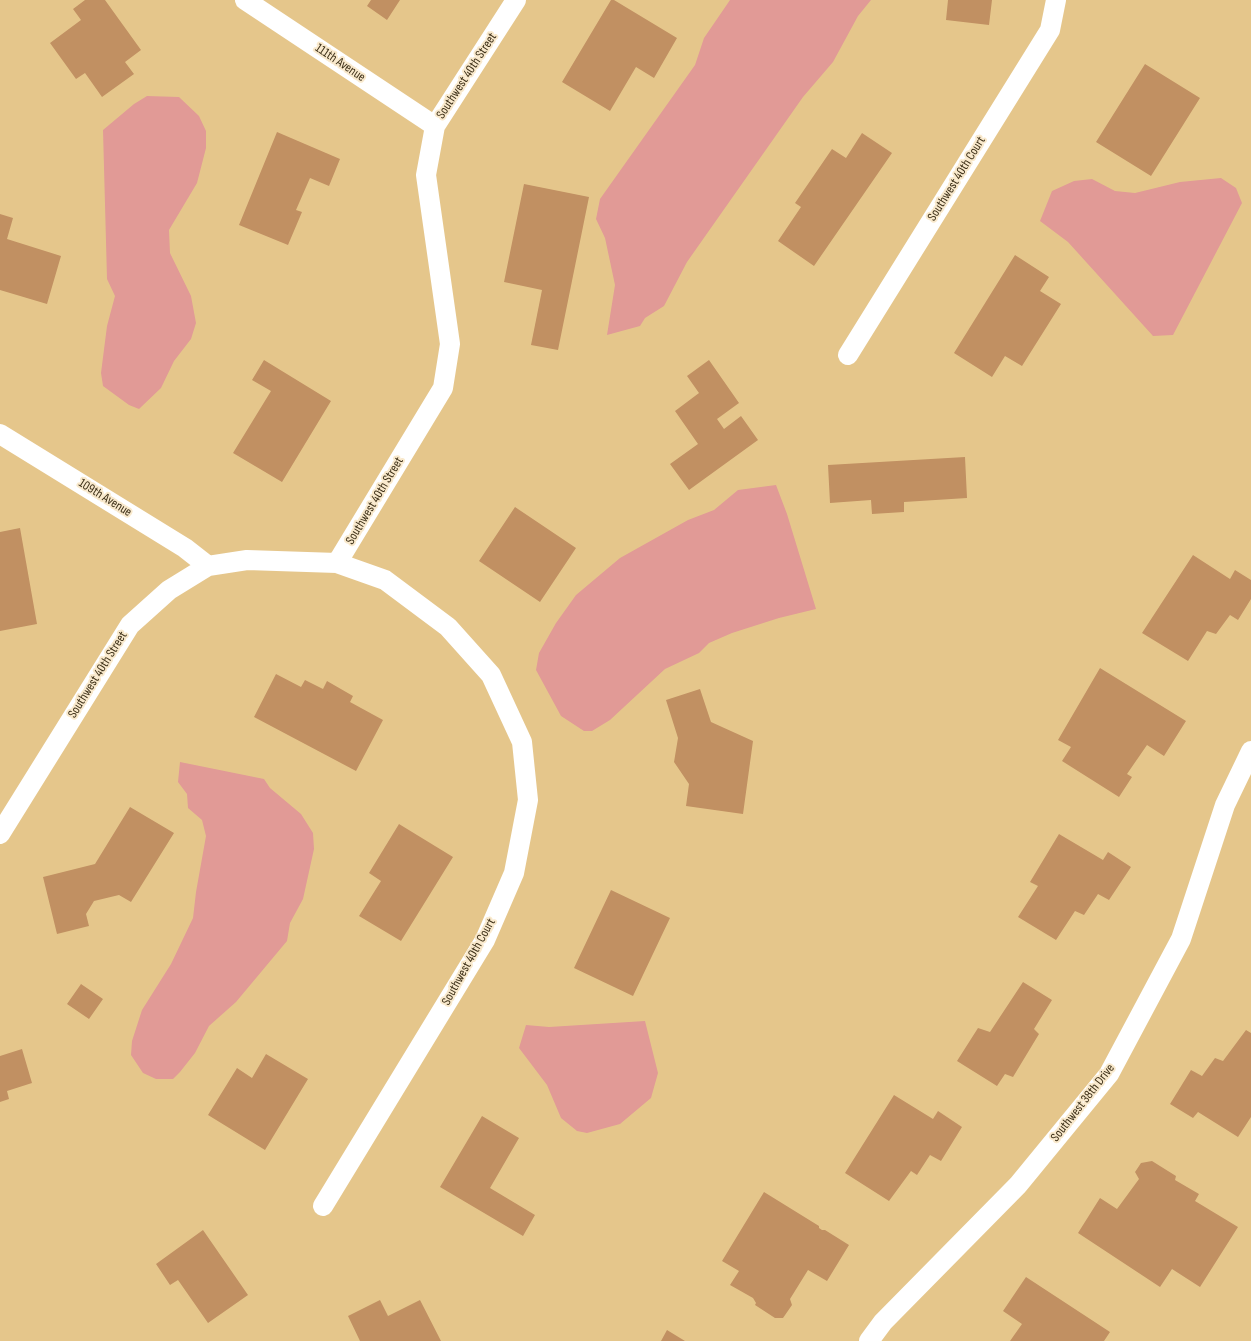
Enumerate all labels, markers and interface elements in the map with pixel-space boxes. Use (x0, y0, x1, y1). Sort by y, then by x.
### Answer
street label: Southwest 40th Street (433, 30, 501, 122)
street label: 111th Avenue (312, 41, 368, 85)
street label: Southwest 40th Court (925, 134, 989, 224)
street label: Southwest 40th Street (343, 454, 407, 548)
street label: 109th Avenue (76, 476, 134, 520)
street label: Southwest 40th Street (65, 629, 131, 721)
street label: Southwest 40th Court (439, 916, 499, 1008)
street label: Southwest 38th Drive (1048, 1061, 1118, 1145)

